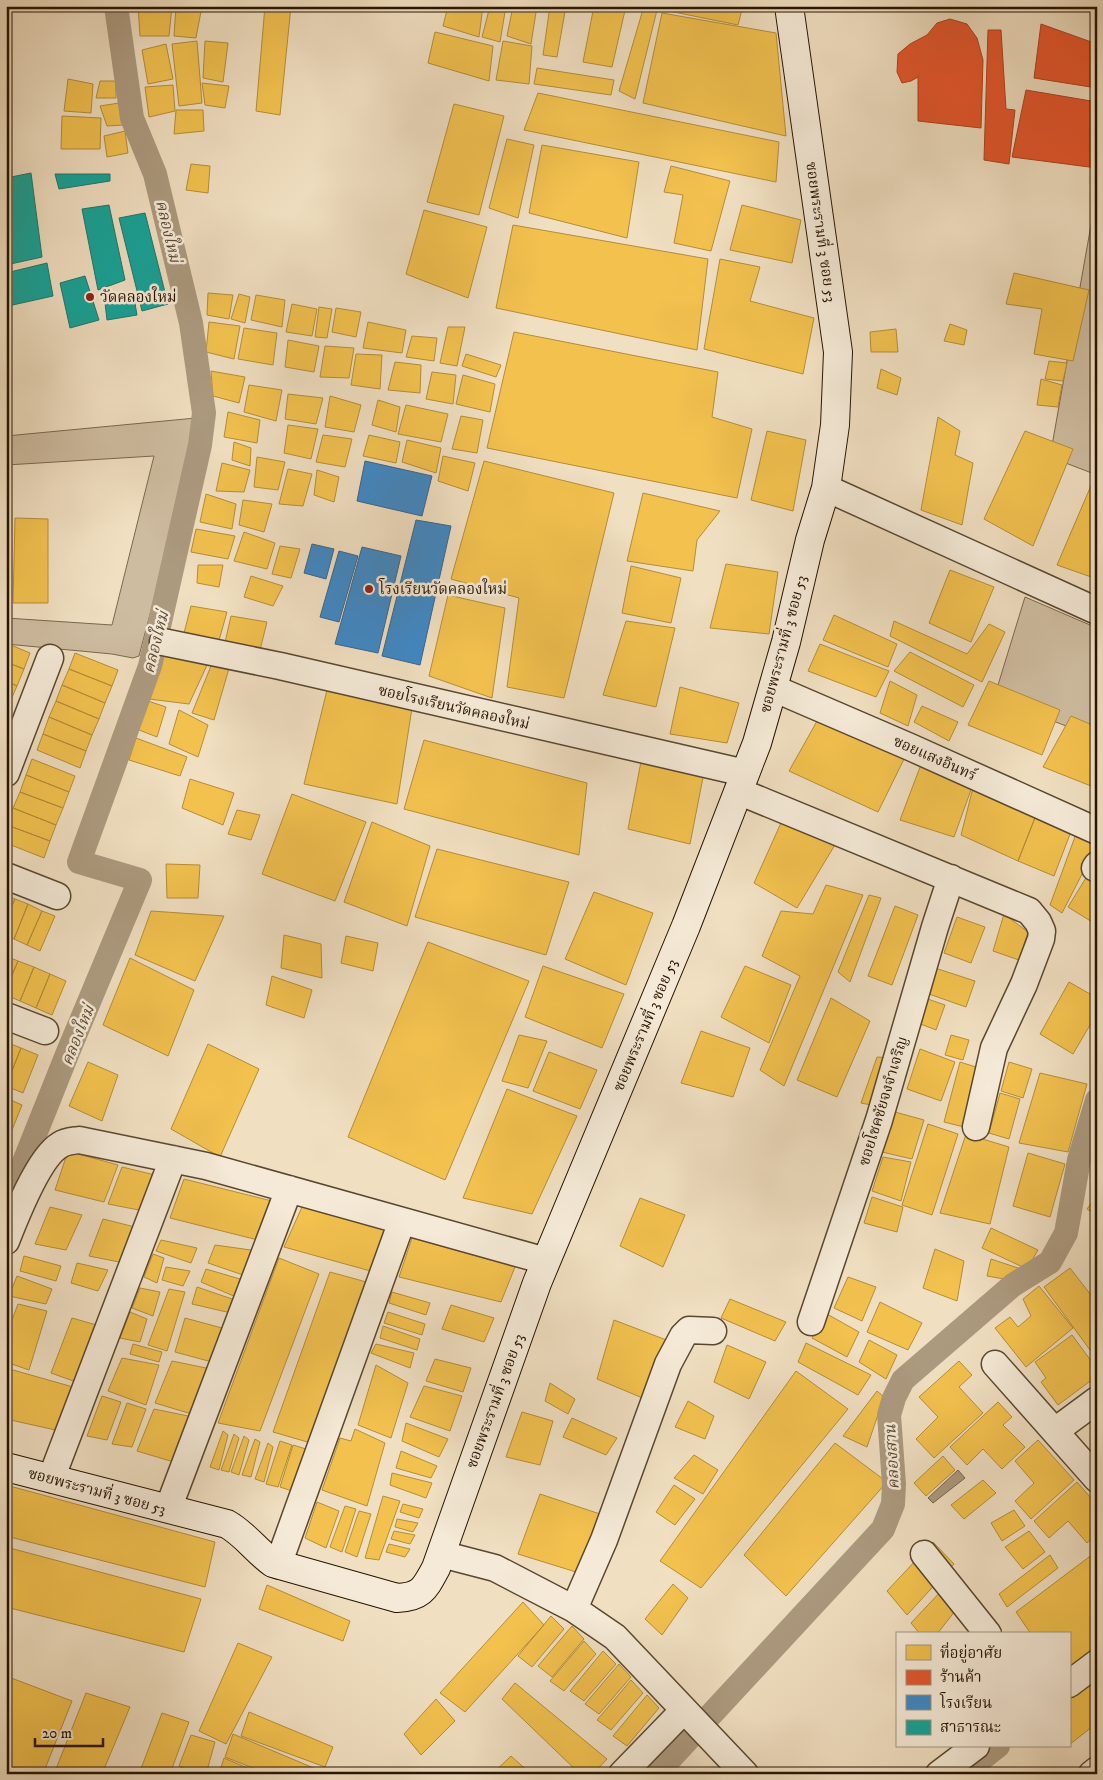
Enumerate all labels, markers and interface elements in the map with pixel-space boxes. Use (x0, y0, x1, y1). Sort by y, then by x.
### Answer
street label: ซอยพระรามที่ 3 ซอย 53 (801, 160, 842, 304)
water label: คลองใหม่ (151, 198, 187, 266)
place label: วัดคลองใหม่ (100, 286, 177, 307)
marker: วัดคลองใหม่ (84, 291, 96, 303)
street label: ซอยพระรามที่ 3 ซอย 53 (754, 573, 811, 715)
place label: โรงเรียนวัดคลองใหม่ (378, 578, 507, 599)
marker: โรงเรียนวัดคลองใหม่ (363, 583, 375, 595)
water label: คลองใหม่ (137, 607, 174, 675)
street label: ซอยโรงเรียนวัดคลองใหม่ (376, 679, 532, 734)
street label: ซอยแสงอินทร์ (890, 731, 981, 786)
street label: ซอยพระรามที่ 3 ซอย 53 (607, 955, 682, 1094)
water label: คลองใหม่ (55, 1000, 100, 1068)
street label: ซอยโชคชัยจงจำเจริญ (853, 1033, 912, 1168)
street label: ซอยพระรามที่ 3 ซอย 53 (460, 1331, 529, 1471)
water label: คลองสาน (880, 1423, 904, 1490)
street label: ซอยพระรามที่ 3 ซอย 53 (26, 1462, 168, 1519)
legend (896, 1632, 1070, 1748)
text: ที่อยู่อาศัย (940, 1642, 1002, 1663)
text: ร้านค้า (940, 1668, 982, 1687)
text: โรงเรียน (939, 1692, 992, 1713)
scale bar (35, 1715, 102, 1747)
text: สาธารณะ (940, 1718, 1001, 1737)
text: 20 m (42, 1724, 72, 1743)

